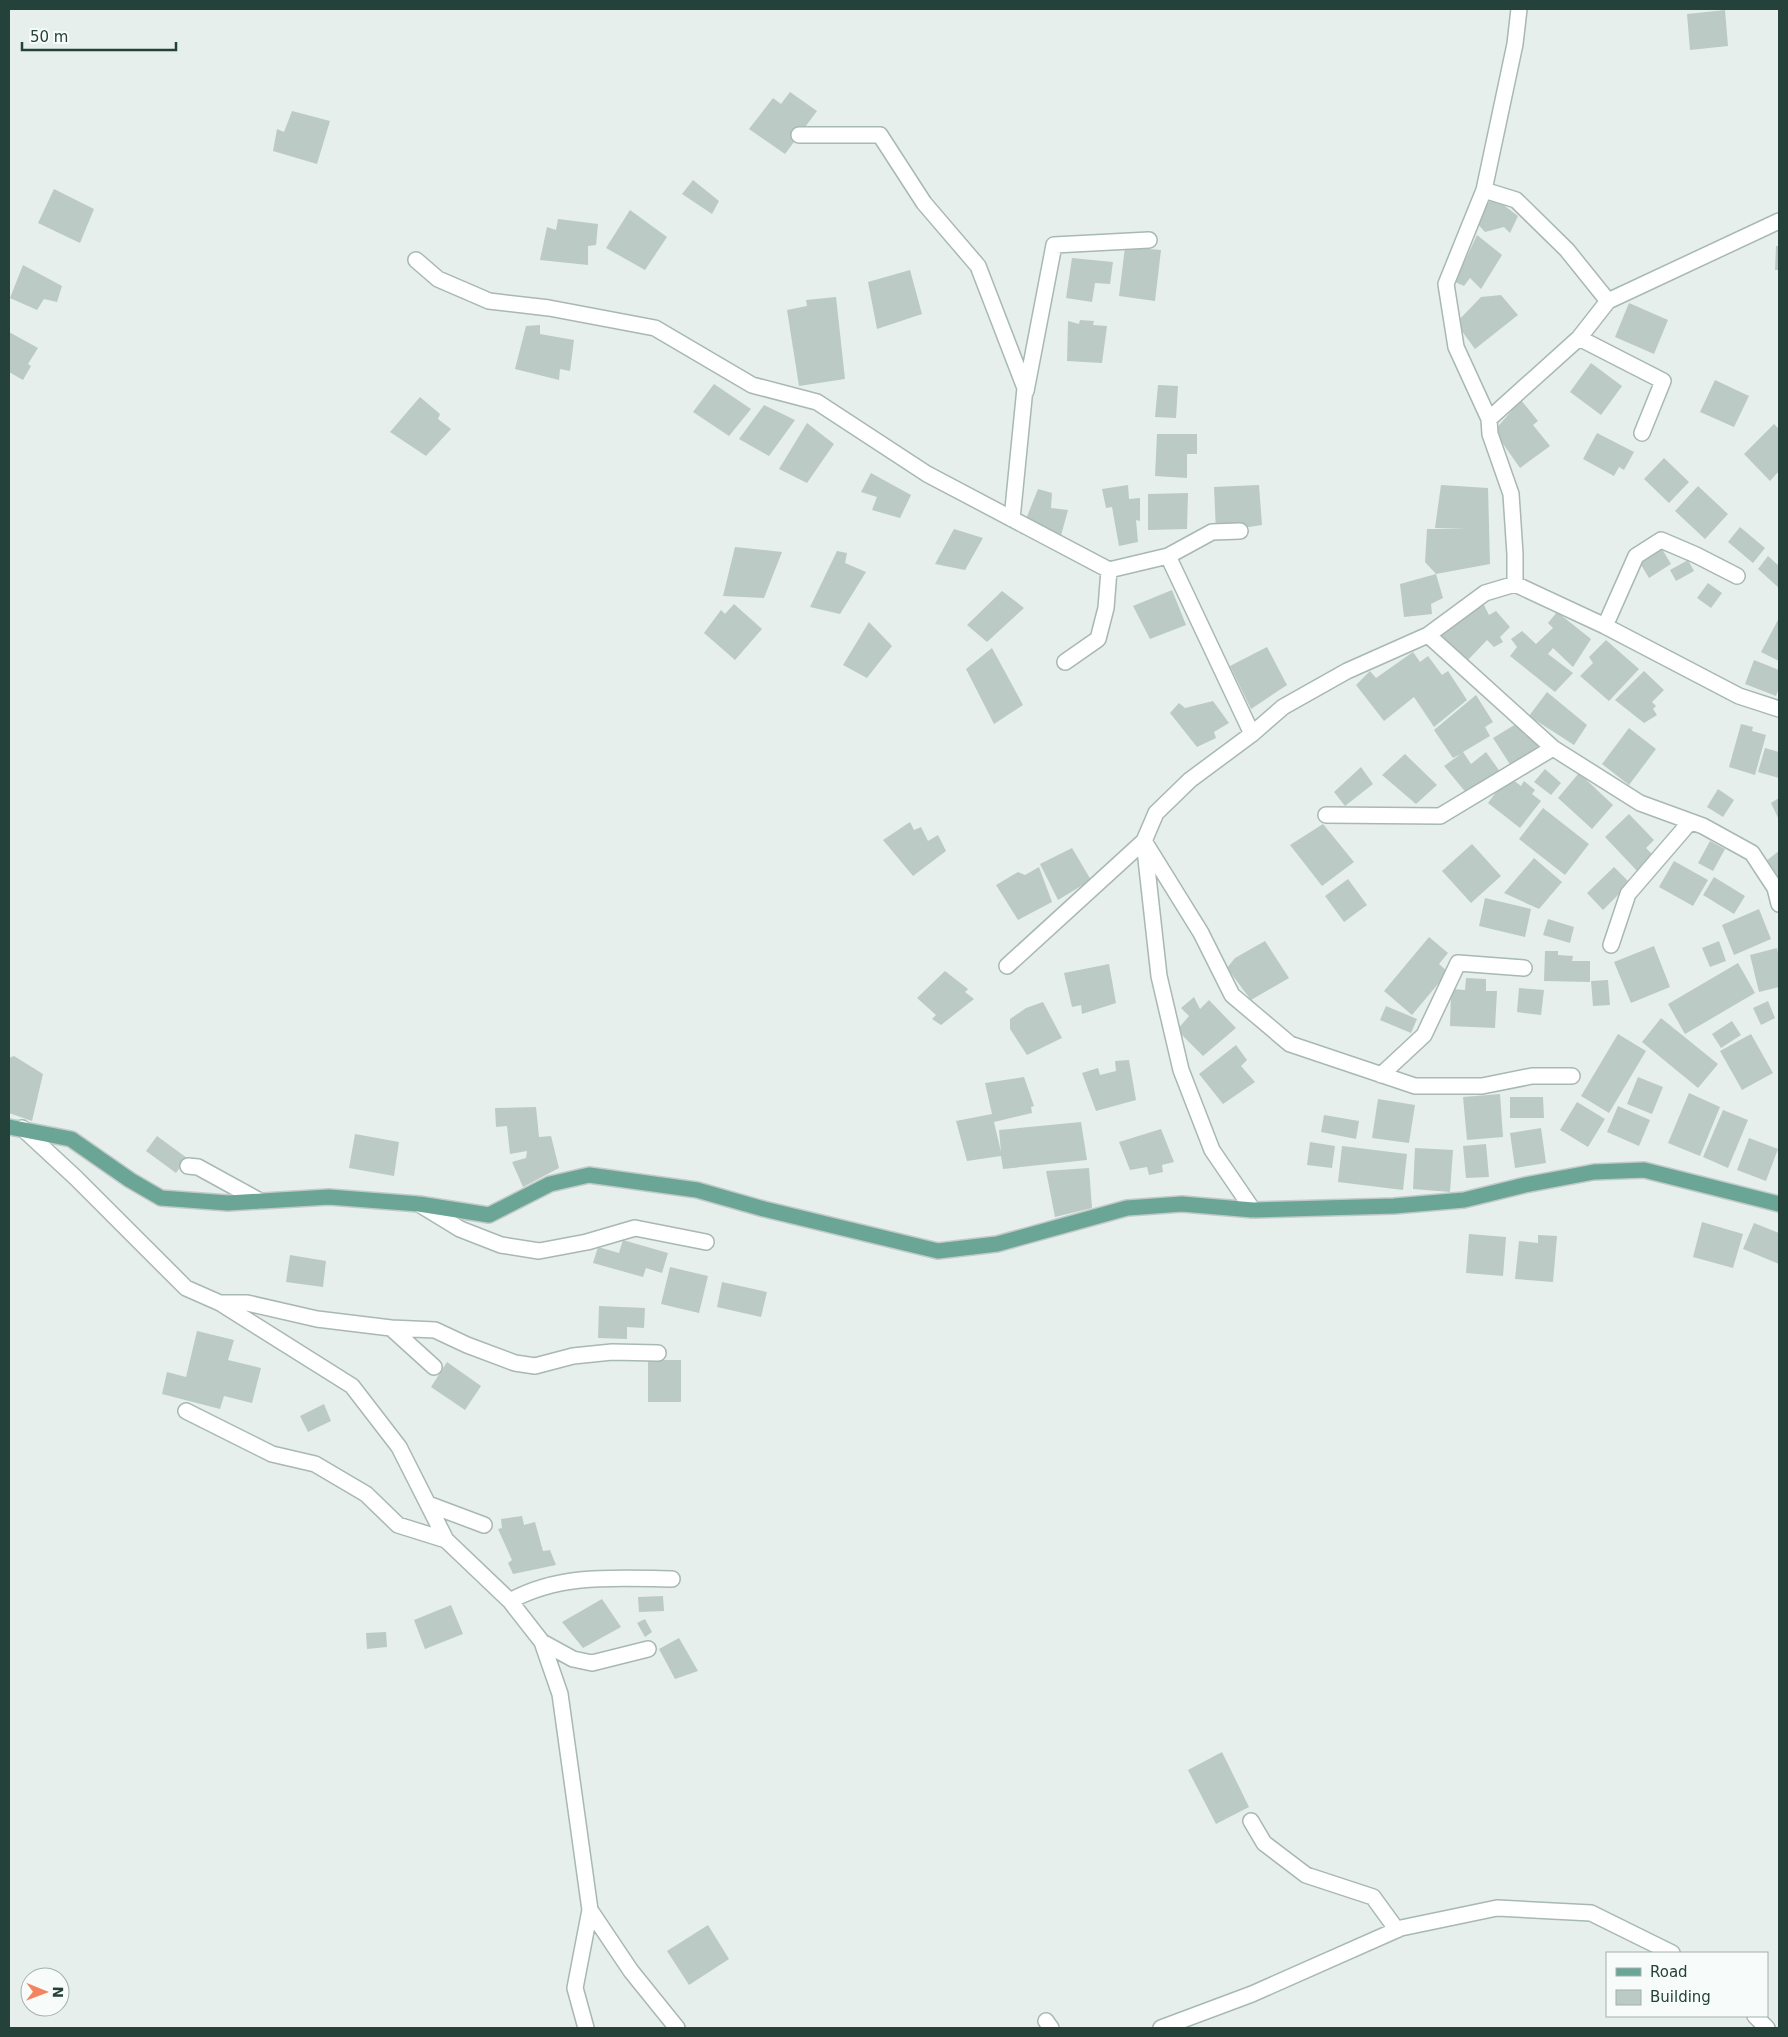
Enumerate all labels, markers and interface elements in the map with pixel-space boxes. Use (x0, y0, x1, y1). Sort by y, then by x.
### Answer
scale bar (22, 20, 176, 52)
text: 50 m (30, 28, 68, 46)
legend (1606, 1952, 1768, 2017)
text: Road (1650, 1963, 1688, 1981)
north arrow (20, 1967, 70, 2017)
text: N (50, 1986, 66, 1998)
text: Building (1650, 1988, 1711, 2006)

